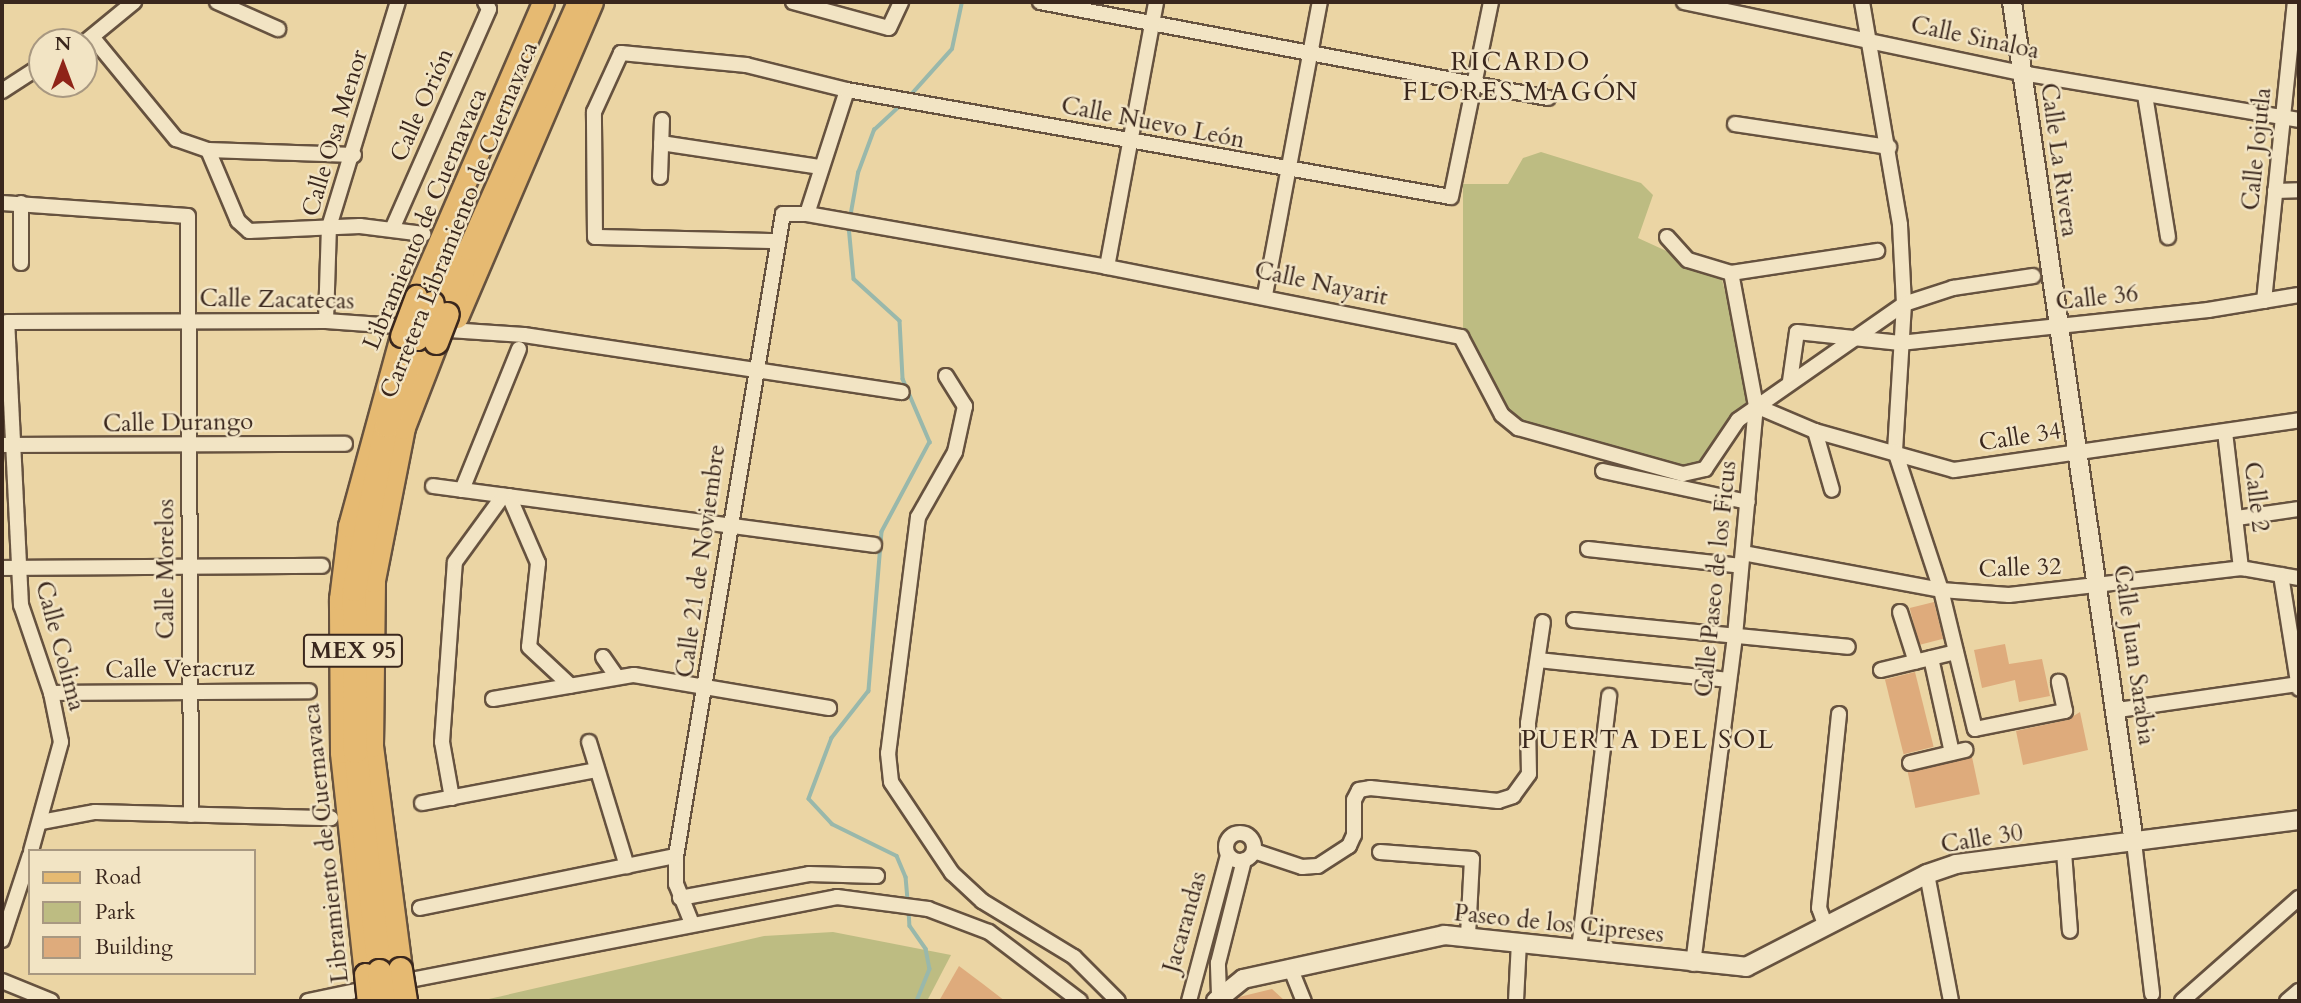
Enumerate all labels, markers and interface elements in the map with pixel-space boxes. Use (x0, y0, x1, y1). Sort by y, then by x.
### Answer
street label: Calle Sinaloa (1908, 10, 2042, 66)
north arrow (28, 28, 98, 98)
text: N (55, 31, 71, 57)
street label: Carretera Libramiento de Cuernavaca (374, 37, 544, 403)
street label: Calle Orión (384, 44, 460, 166)
street label: Calle Osa Menor (296, 46, 374, 220)
district label: RICARDO FLORES MAGÓN (1404, 46, 1638, 108)
street label: Calle La Rivera (2034, 81, 2084, 239)
street label: Libramiento de Cuernavaca (357, 84, 493, 354)
street label: Calle Jojutla (2236, 86, 2278, 212)
street label: Calle Nuevo León (1059, 91, 1247, 155)
street label: Calle Nayarit (1252, 256, 1390, 312)
street label: Calle 36 (2054, 279, 2140, 317)
street label: Calle Zacatecas (199, 284, 355, 316)
street label: Calle Durango (103, 407, 253, 439)
street label: Calle 34 (1977, 416, 2063, 458)
street label: Calle 21 de Noviembre (670, 442, 732, 680)
street label: Calle Paseo de los Ficus (1689, 459, 1743, 699)
street label: Calle 2 (2237, 460, 2275, 534)
street label: Calle Morelos (152, 499, 180, 639)
street label: Calle 32 (1978, 552, 2062, 584)
street label: Calle Juan Sarabia (2107, 563, 2161, 747)
street label: Calle Colima (29, 578, 91, 714)
road number: MEX 95 (302, 632, 404, 670)
street label: Calle Veracruz (105, 653, 255, 685)
street label: Libramiento de Cuernavaca (297, 702, 355, 984)
district label: PUERTA DEL SOL (1523, 724, 1773, 756)
street label: Calle 30 (1939, 818, 2025, 860)
legend (28, 849, 256, 975)
text: Road (95, 863, 141, 892)
street label: Jacarandas (1157, 868, 1213, 976)
text: Park (95, 898, 135, 927)
street label: Paseo de los Cipreses (1453, 899, 1665, 949)
text: Building (95, 933, 173, 962)

